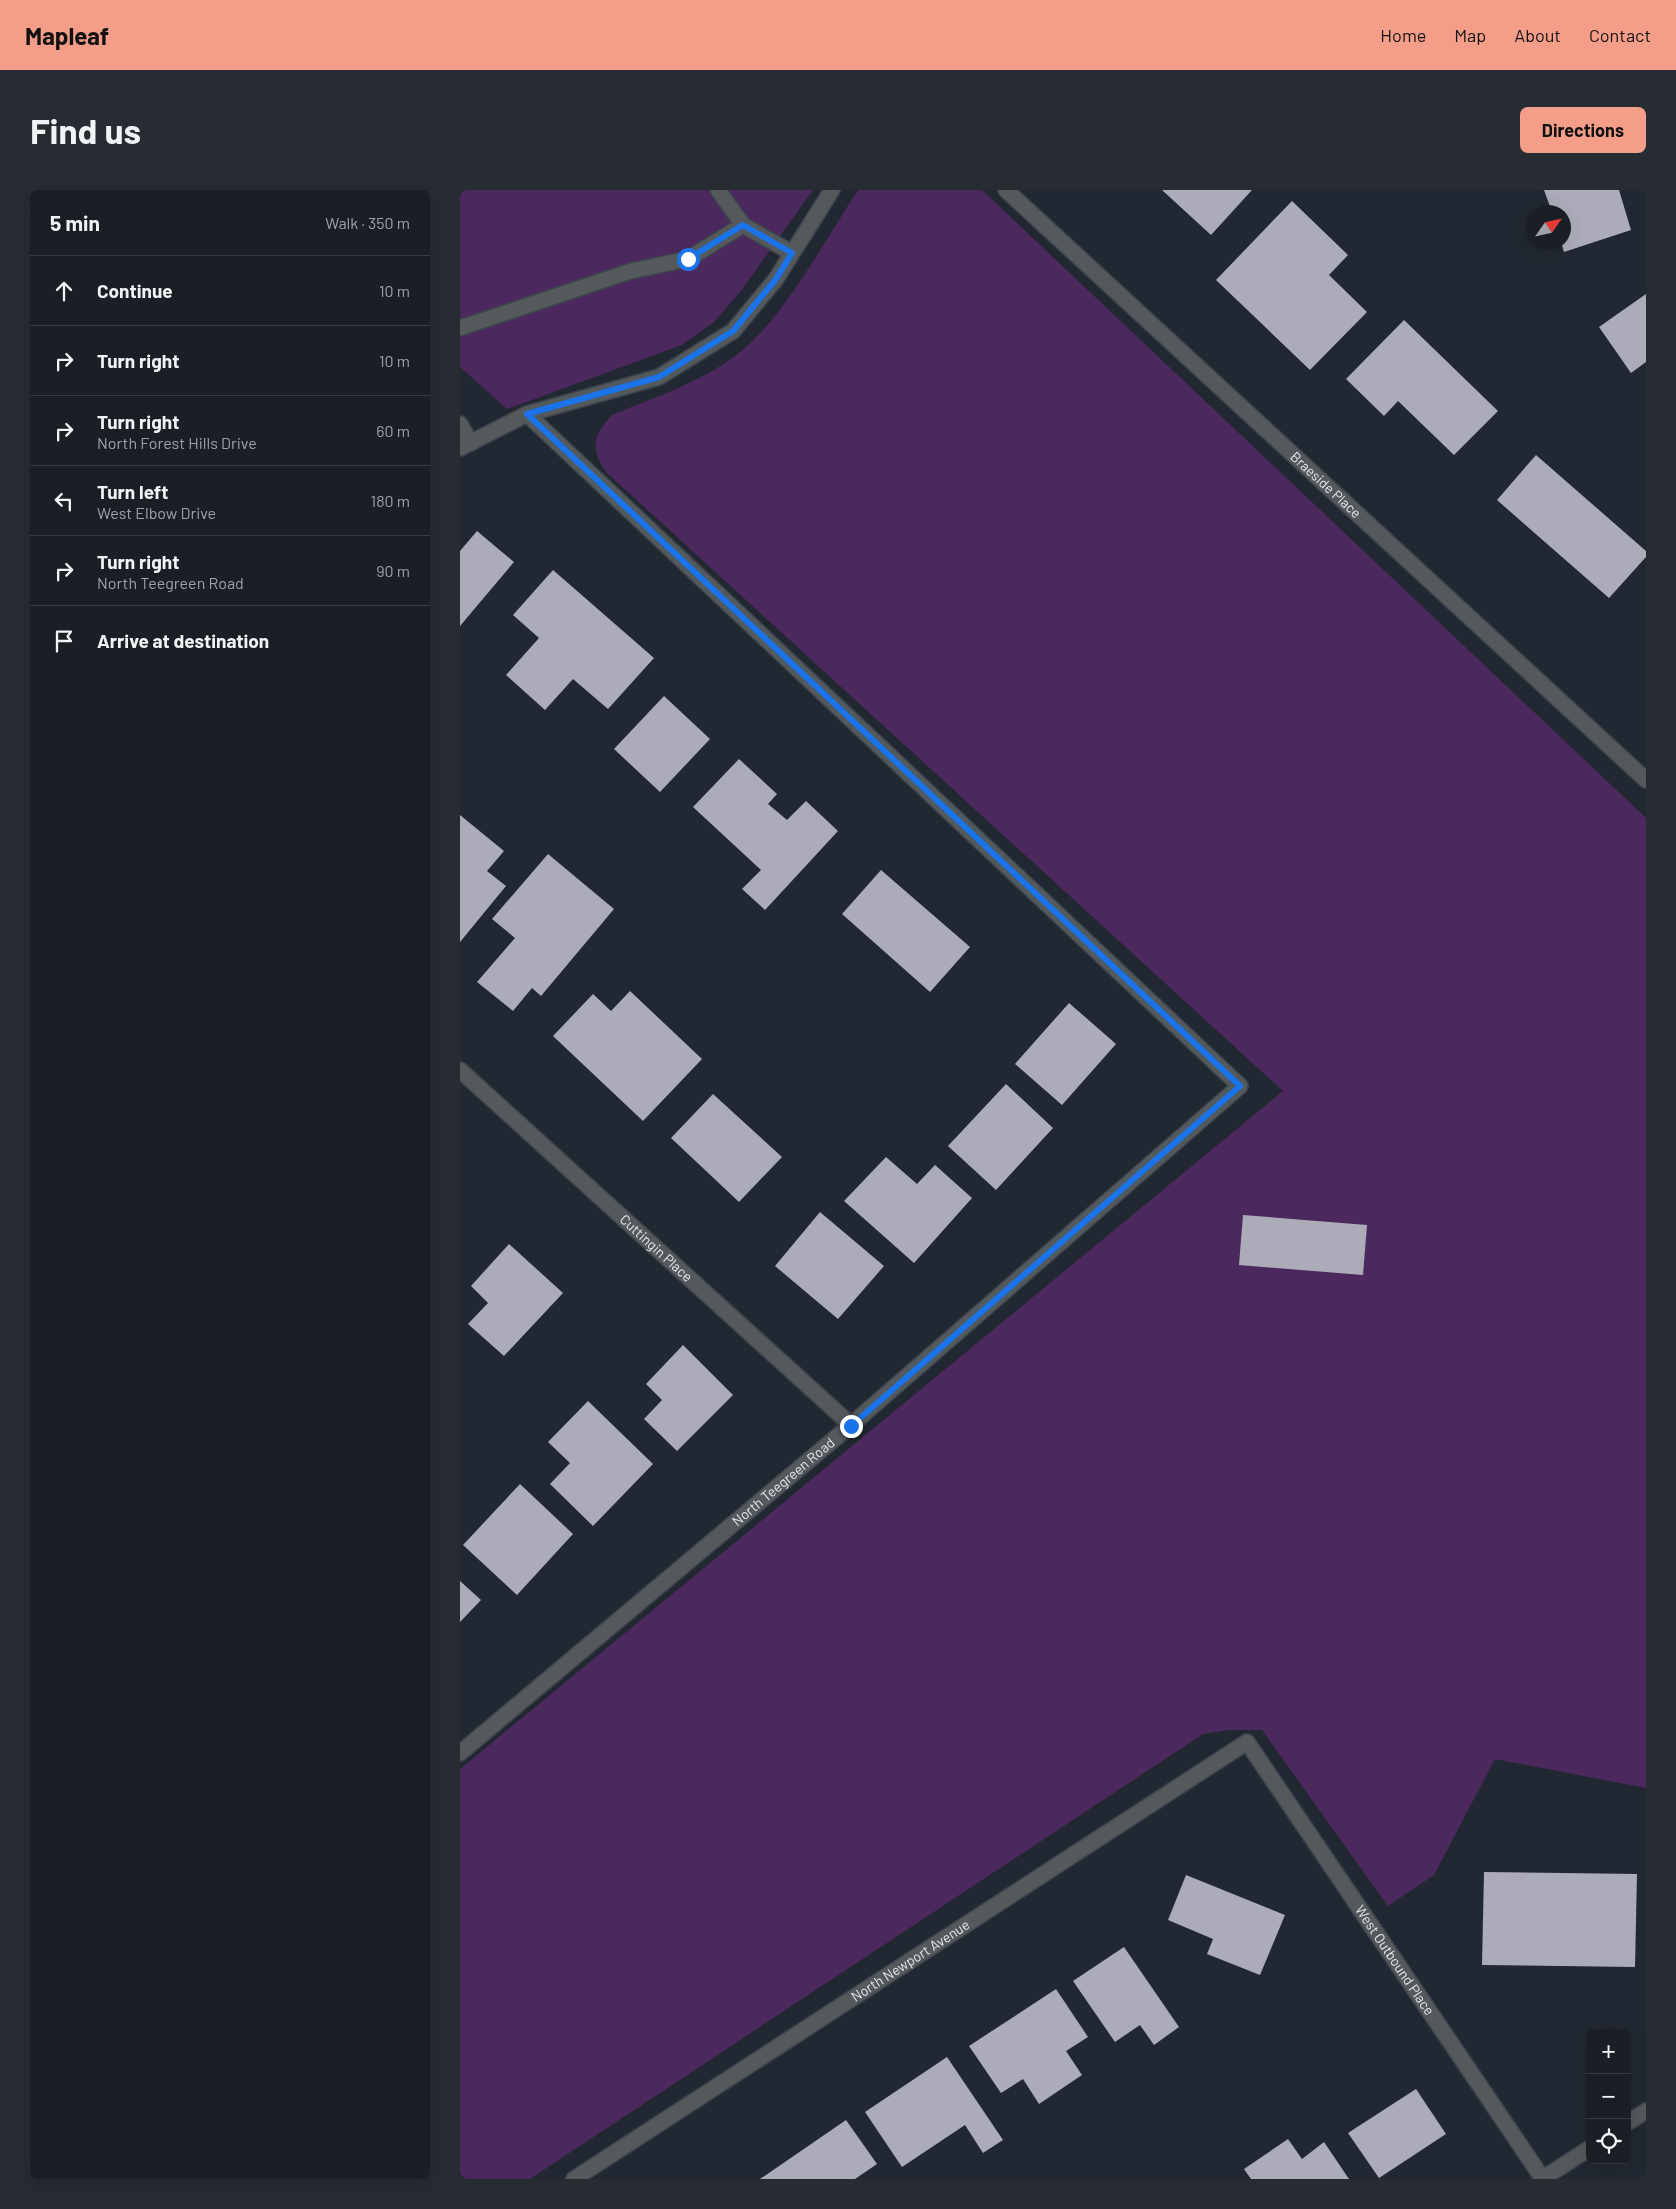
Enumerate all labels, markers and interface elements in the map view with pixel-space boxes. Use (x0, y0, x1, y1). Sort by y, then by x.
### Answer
text: Mapleaf (25, 21, 109, 50)
text: Home (1380, 24, 1426, 46)
text: Map (1454, 24, 1486, 46)
text: About (1514, 24, 1561, 46)
text: Contact (1589, 24, 1651, 46)
button: Directions (1520, 107, 1646, 153)
text: Find us (30, 109, 141, 151)
north arrow (1526, 205, 1571, 250)
text: 5 min (50, 210, 100, 235)
text: Walk · 350 m (325, 213, 410, 232)
route start (677, 248, 700, 271)
icon: ahead (50, 277, 78, 305)
text: Continue (97, 279, 173, 302)
text: 10 m (379, 281, 410, 300)
icon: right (50, 347, 78, 375)
text: Turn right (97, 349, 179, 372)
text: 10 m (379, 351, 410, 370)
text: Turn right (97, 410, 179, 433)
icon: right (50, 417, 78, 445)
text: 60 m (376, 421, 410, 440)
text: North Forest Hills Drive (97, 433, 257, 452)
street label: Braeside Place (1287, 448, 1365, 521)
text: Turn left (97, 480, 168, 503)
icon: left (50, 487, 78, 515)
text: 180 m (371, 491, 410, 510)
text: West Elbow Drive (97, 503, 216, 522)
text: Turn right (97, 550, 179, 573)
icon: right (50, 557, 78, 585)
text: 90 m (376, 561, 410, 580)
text: North Teegreen Road (97, 573, 244, 592)
icon: arrive (50, 627, 78, 655)
text: Arrive at destination (97, 629, 269, 652)
street label: Cuttingin Place (617, 1210, 696, 1285)
route end (840, 1415, 863, 1438)
street label: North Teegreen Road (728, 1434, 838, 1529)
street label: West Outbound Place (1352, 1902, 1438, 2018)
street label: North Newport Avenue (848, 1916, 972, 2005)
map controls (1586, 2029, 1631, 2164)
button: + (1586, 2029, 1631, 2074)
button: − (1586, 2074, 1631, 2119)
button: locate (1586, 2119, 1631, 2164)

